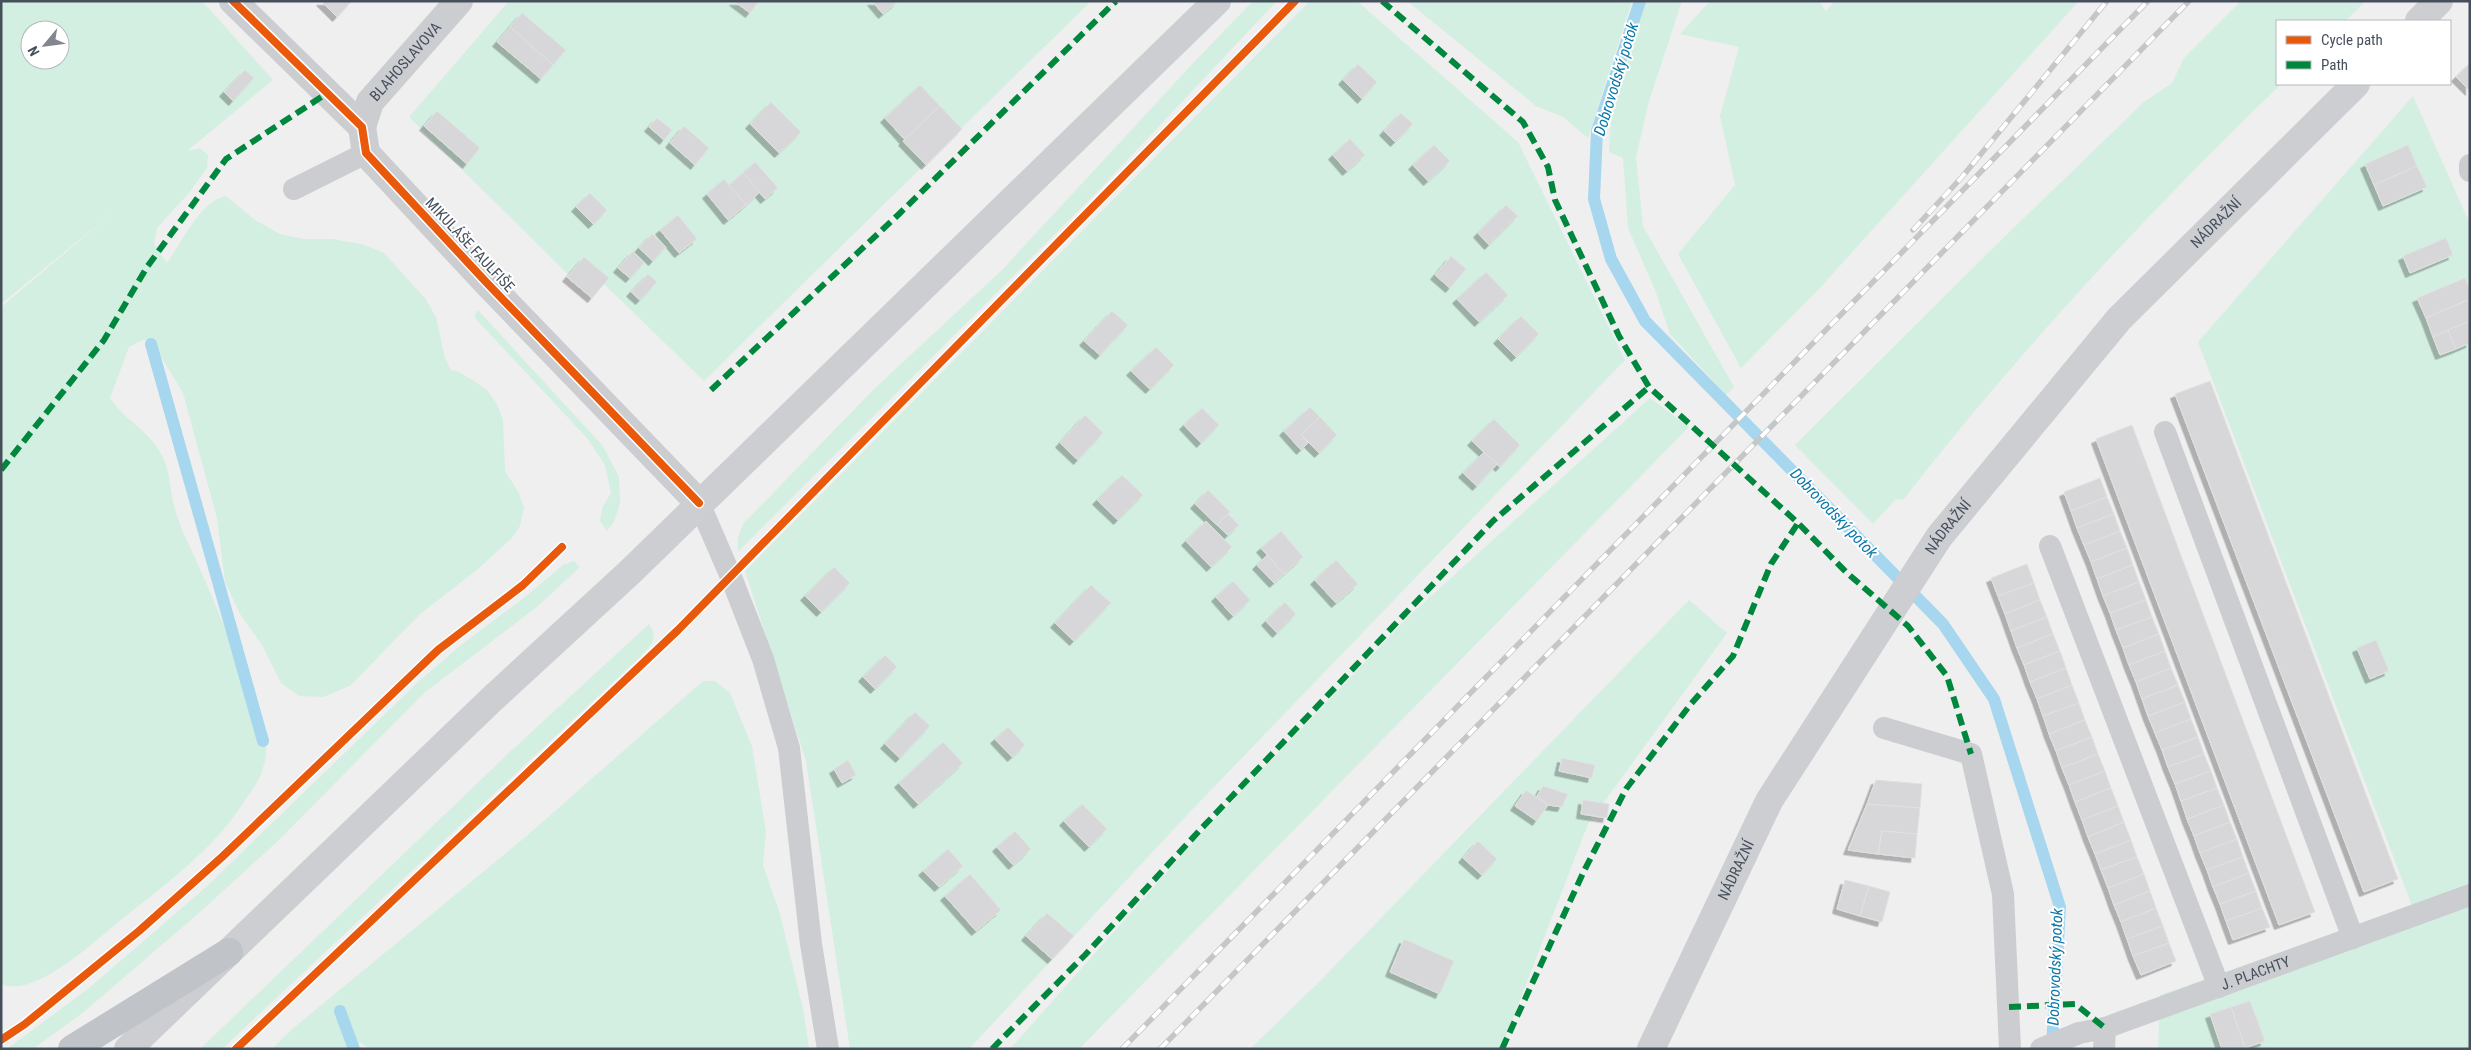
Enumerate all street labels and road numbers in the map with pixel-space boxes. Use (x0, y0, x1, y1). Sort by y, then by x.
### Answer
street label: BLAHOSLAVOVA (366, 18, 445, 105)
street label: NÁDRAŽNÍ (2187, 193, 2246, 252)
street label: MIKULÁŠE FAULFIŠE (422, 194, 518, 296)
street label: NÁDRAŽNÍ (1921, 495, 1976, 558)
street label: NÁDRAŽNÍ (1714, 836, 1759, 903)
street label: J. PLACHTY (2219, 952, 2293, 994)

